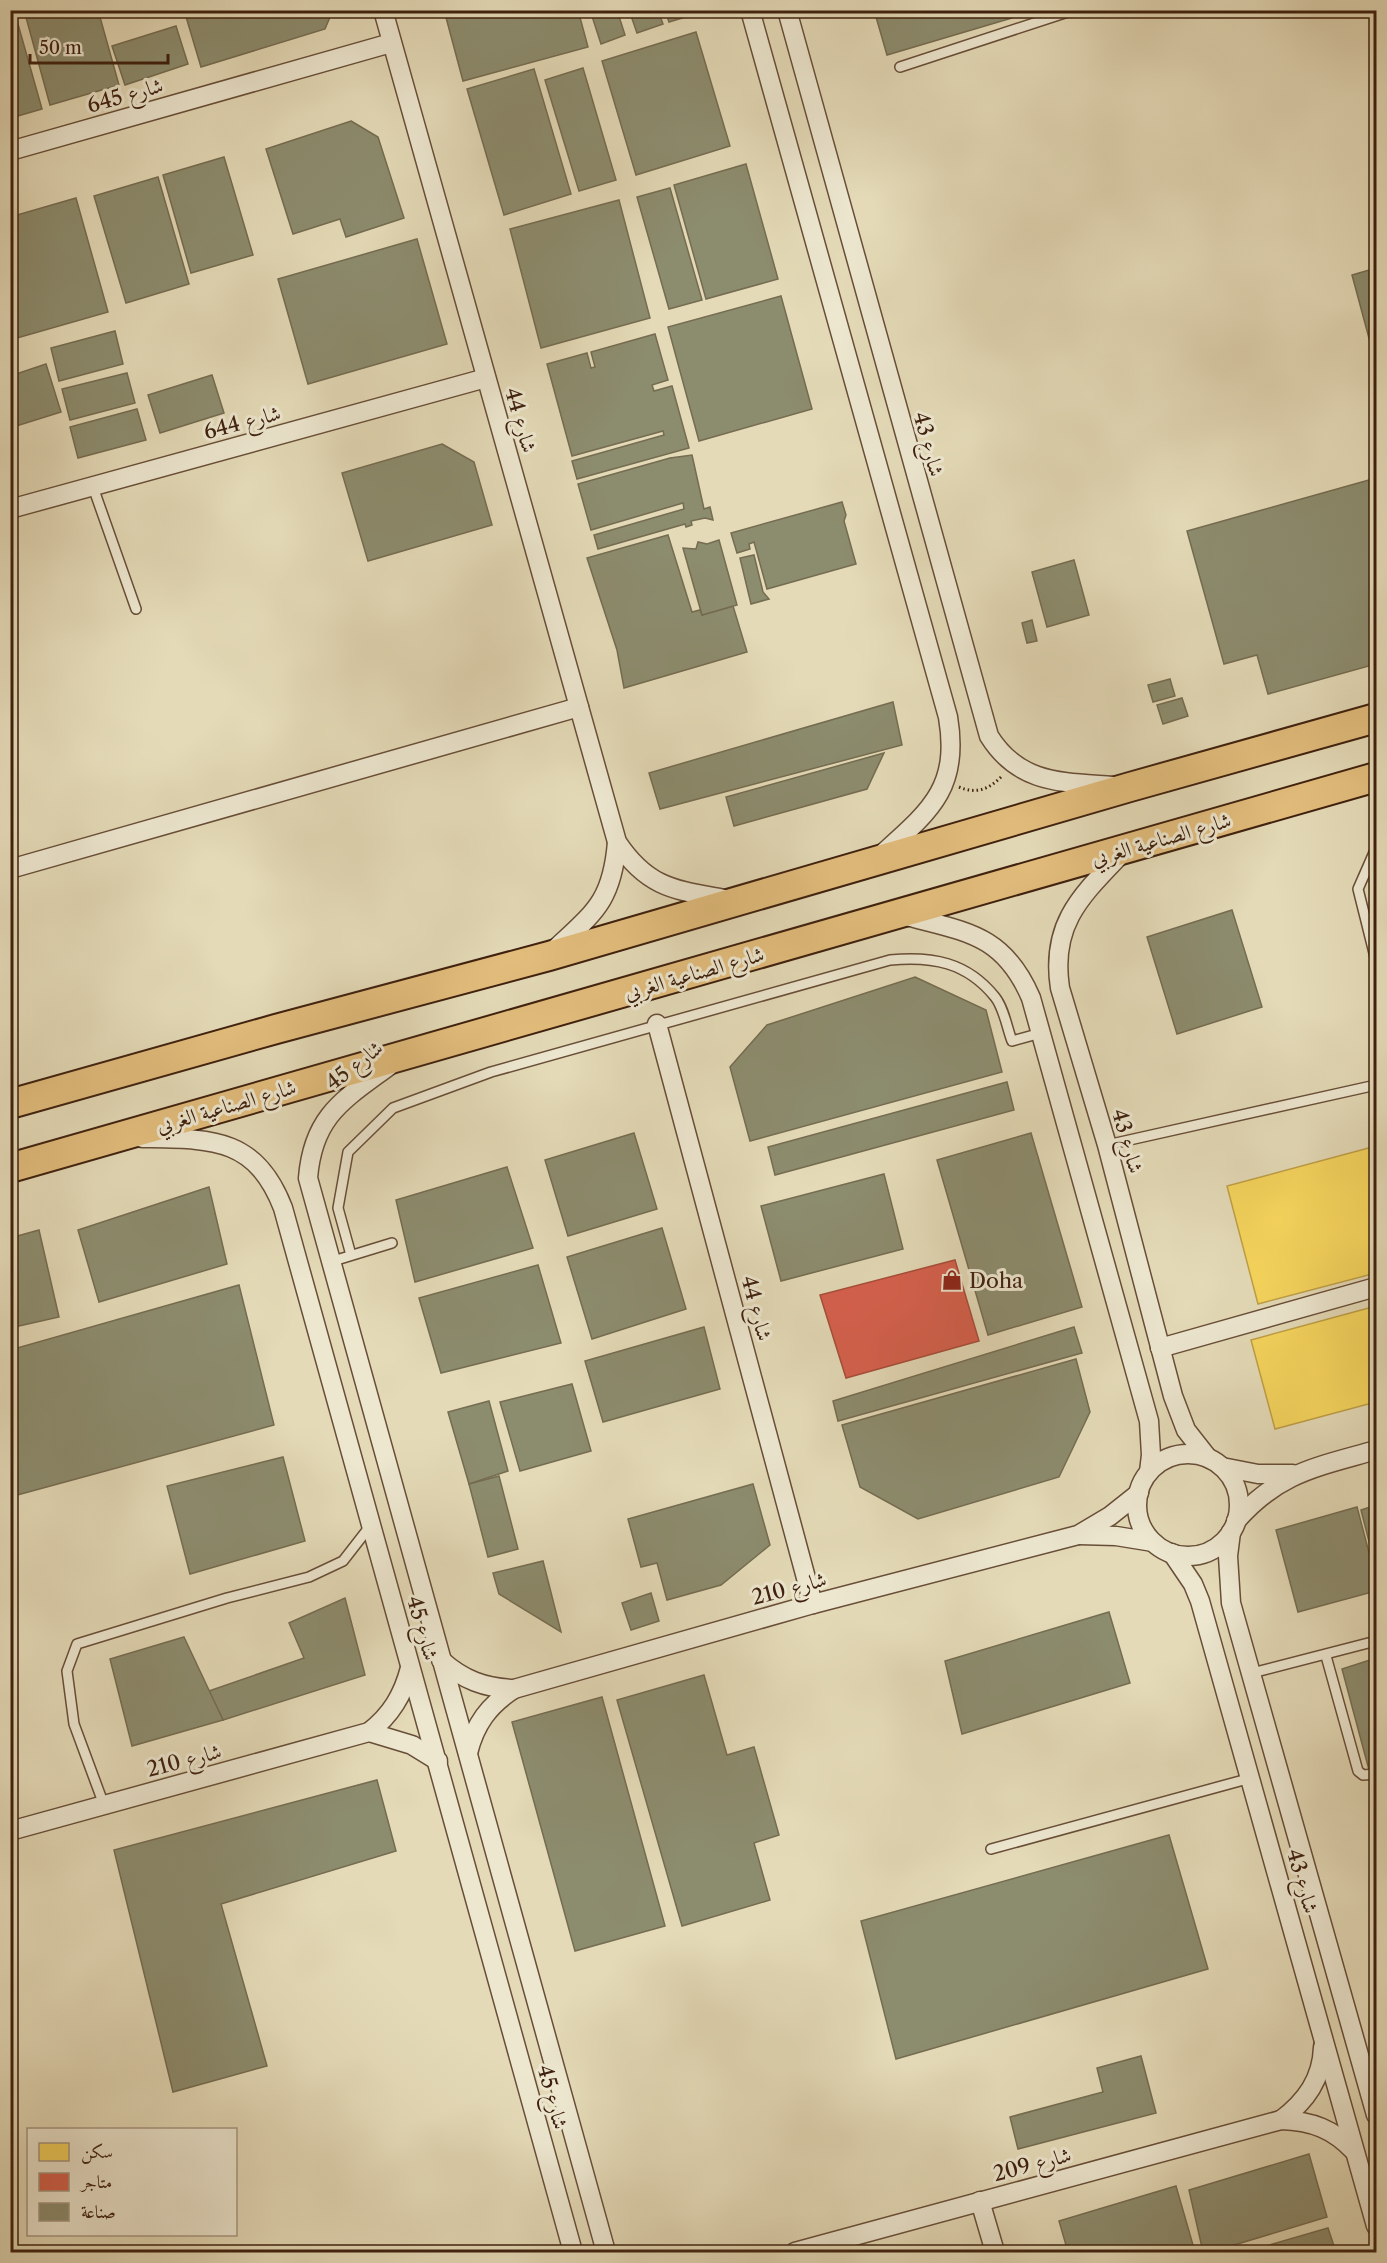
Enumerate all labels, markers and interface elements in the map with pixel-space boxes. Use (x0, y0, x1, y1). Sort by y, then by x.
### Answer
scale bar (30, 27, 168, 65)
text: 50 m (39, 37, 82, 59)
street label: شارع 645 (84, 72, 168, 124)
street label: شارع 44 (494, 385, 542, 457)
street label: شارع 644 (201, 400, 285, 450)
street label: شارع 43 (903, 409, 950, 481)
street label: شارع الصناعية الغربي (1088, 807, 1235, 877)
street label: شارع الصناعية الغربي (621, 941, 768, 1011)
street label: شارع 45 (320, 1035, 391, 1100)
street label: شارع الصناعية الغربي (153, 1074, 300, 1144)
street label: شارع 43 (1101, 1106, 1149, 1178)
shop icon: Doha (940, 1268, 964, 1292)
place label: Doha (969, 1268, 1024, 1293)
street label: شارع 44 (731, 1273, 778, 1345)
street label: شارع 210 (749, 1566, 831, 1616)
street label: شارع 45 (396, 1593, 444, 1665)
street label: شارع 210 (144, 1738, 226, 1788)
street label: شارع 43 (1276, 1846, 1324, 1918)
street label: شارع 45 (527, 2062, 574, 2133)
legend (27, 2128, 237, 2236)
text: سكن (81, 2141, 113, 2164)
street label: شارع 209 (990, 2142, 1075, 2192)
text: متاجر (79, 2171, 112, 2193)
text: صناعة (81, 2201, 116, 2223)

